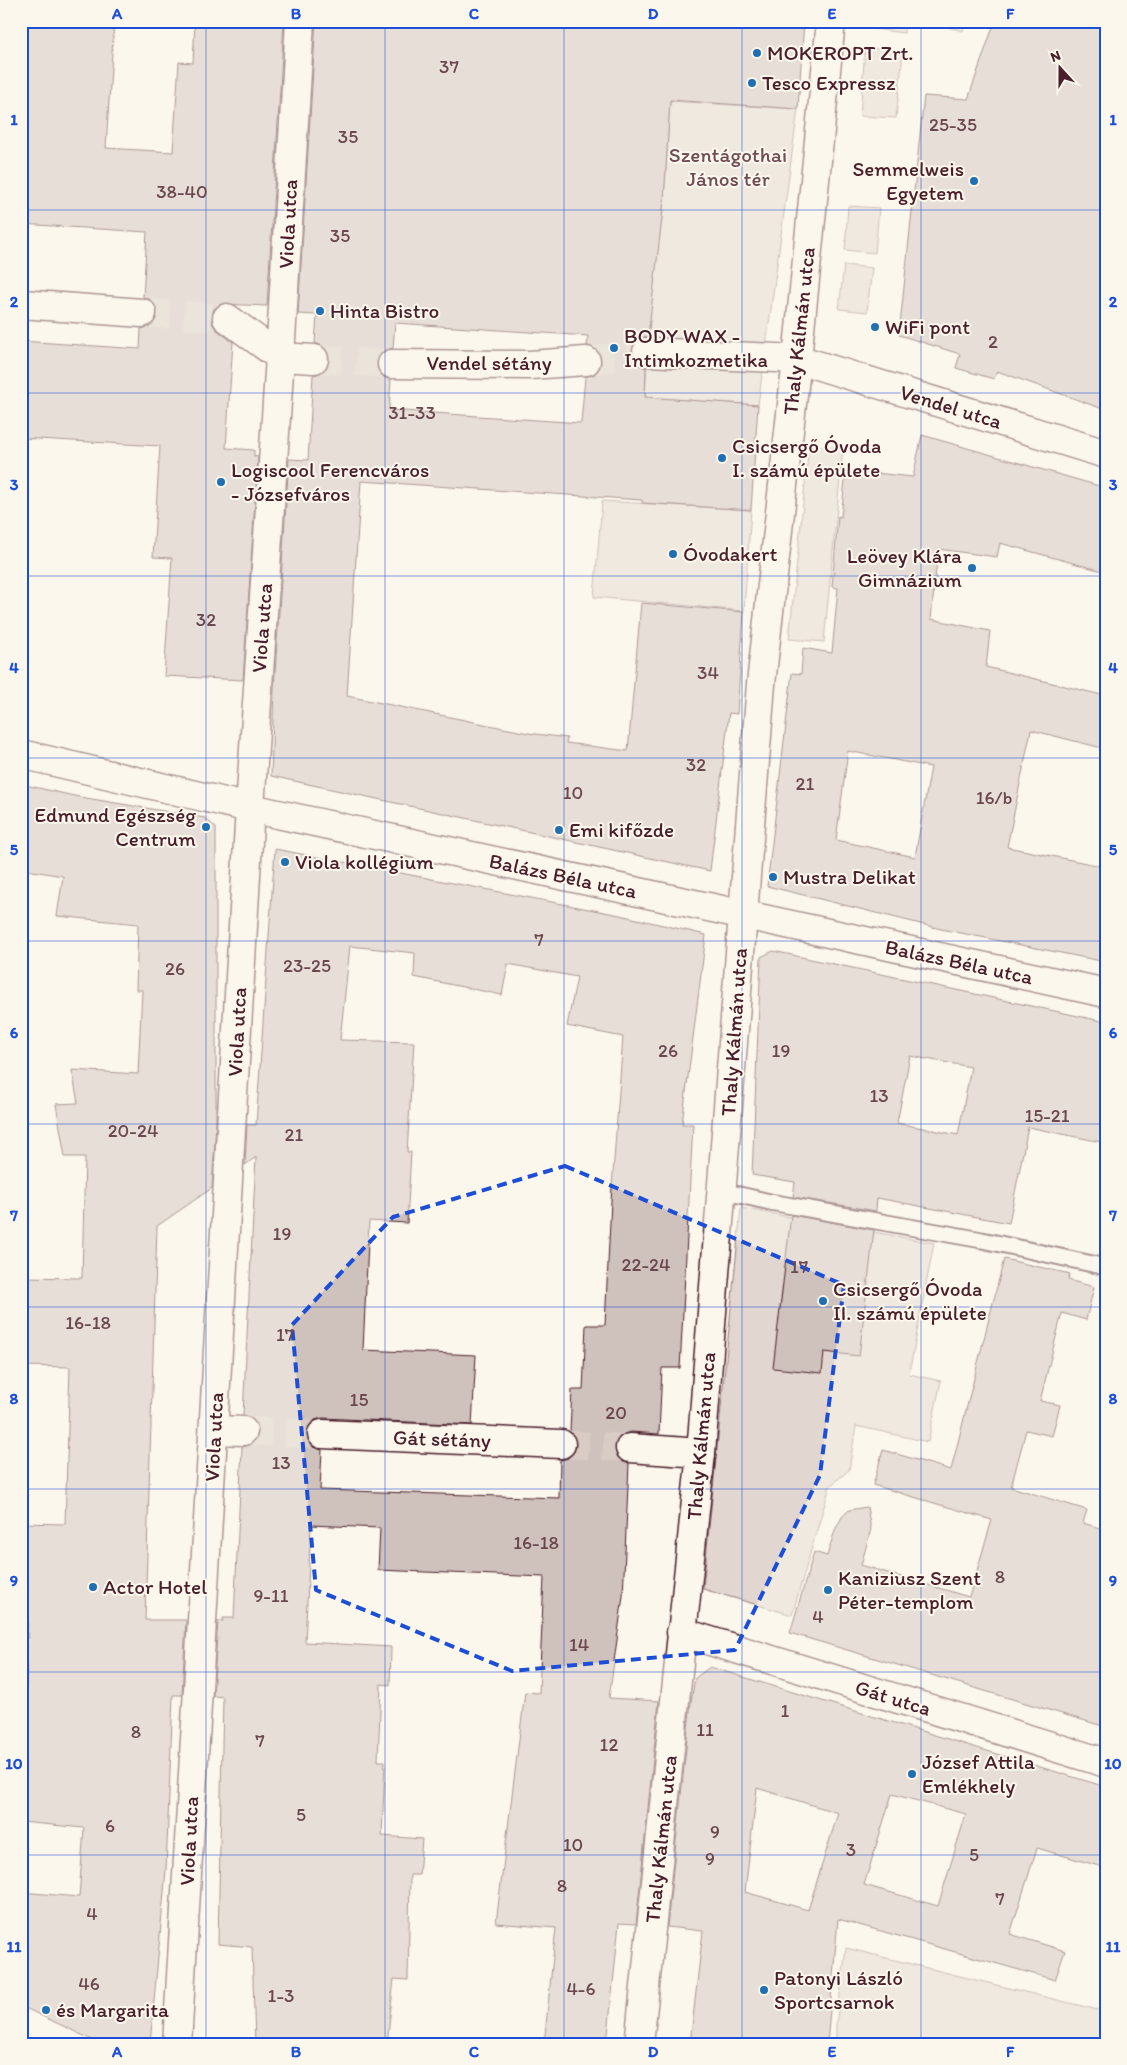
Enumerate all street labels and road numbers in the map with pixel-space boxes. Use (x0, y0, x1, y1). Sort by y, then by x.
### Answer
street label: Viola utca (273, 179, 302, 269)
street label: Thaly Kálmán utca (777, 246, 820, 416)
street label: Vendel sétány (426, 350, 552, 375)
street label: Vendel utca (897, 379, 1005, 434)
street label: Viola utca (246, 582, 277, 674)
street label: Balázs Béla utca (487, 848, 639, 903)
street label: Balázs Béla utca (883, 934, 1035, 989)
street label: Thaly Kálmán utca (715, 947, 752, 1117)
street label: Viola utca (222, 987, 251, 1077)
street label: Thaly Kálmán utca (681, 1351, 720, 1521)
street label: Viola utca (199, 1392, 228, 1482)
street label: Gát sétány (393, 1424, 491, 1453)
street label: Gát utca (852, 1674, 934, 1721)
street label: Thaly Kálmán utca (639, 1754, 682, 1924)
street label: Viola utca (174, 1796, 203, 1886)

